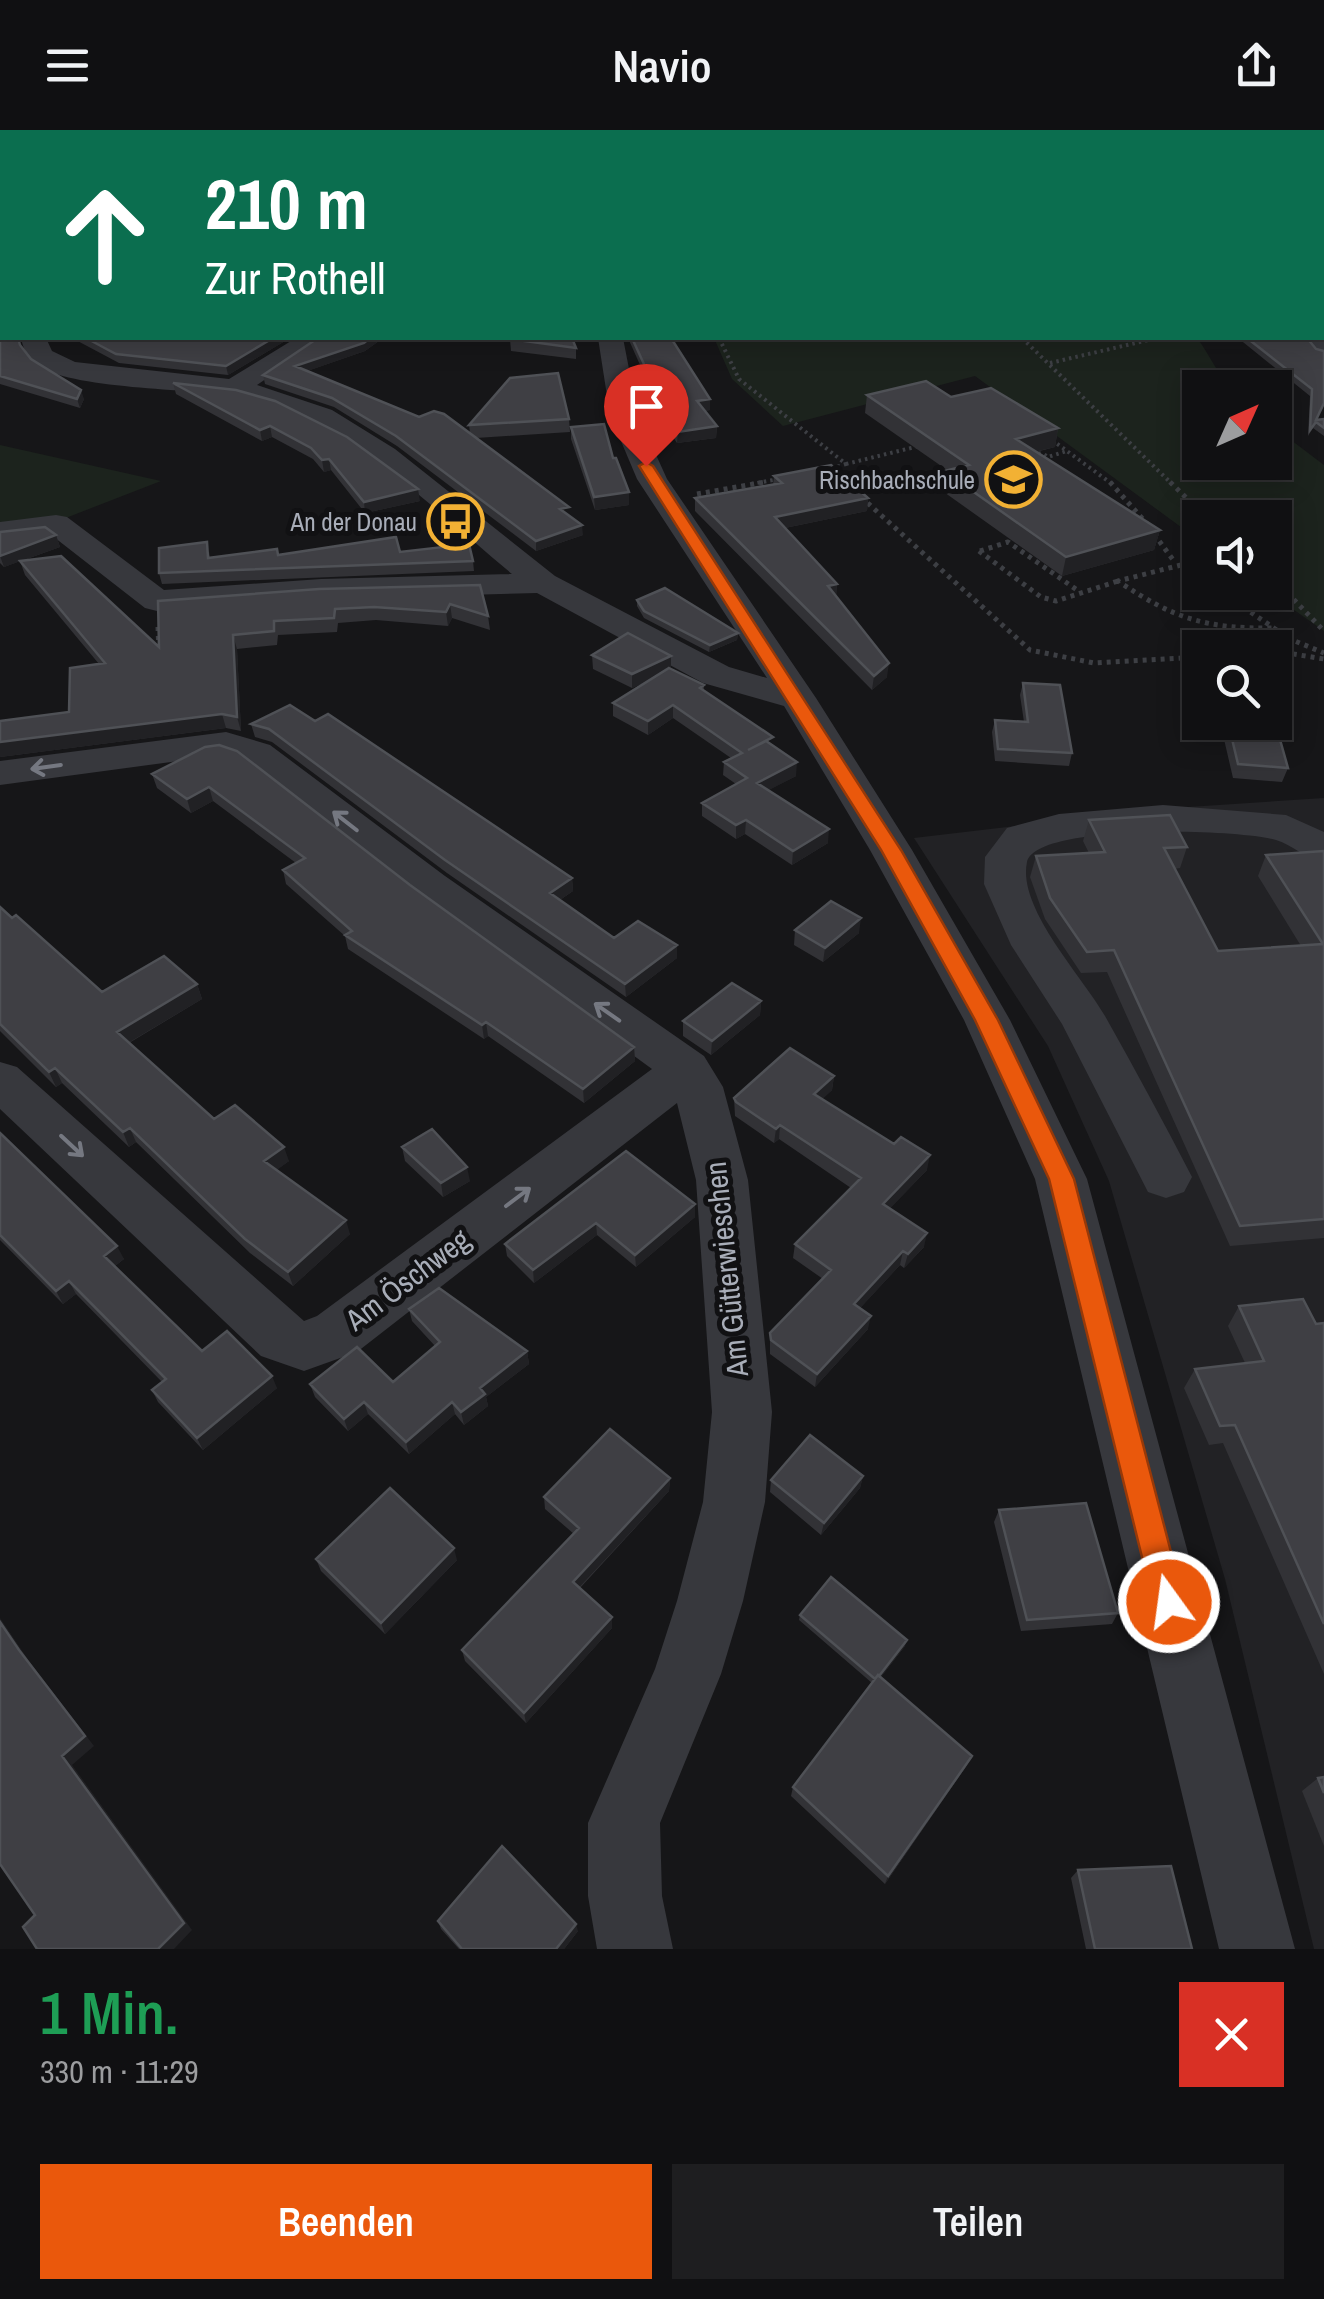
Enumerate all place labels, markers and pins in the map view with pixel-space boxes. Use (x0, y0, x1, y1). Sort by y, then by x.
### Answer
pin (604, 364, 689, 467)
school or university icon: Rischbachschule (984, 450, 1044, 510)
place label: Rischbachschule (819, 463, 975, 497)
bus stop icon: An der Donau (426, 492, 486, 552)
place label: An der Donau (289, 505, 417, 539)

